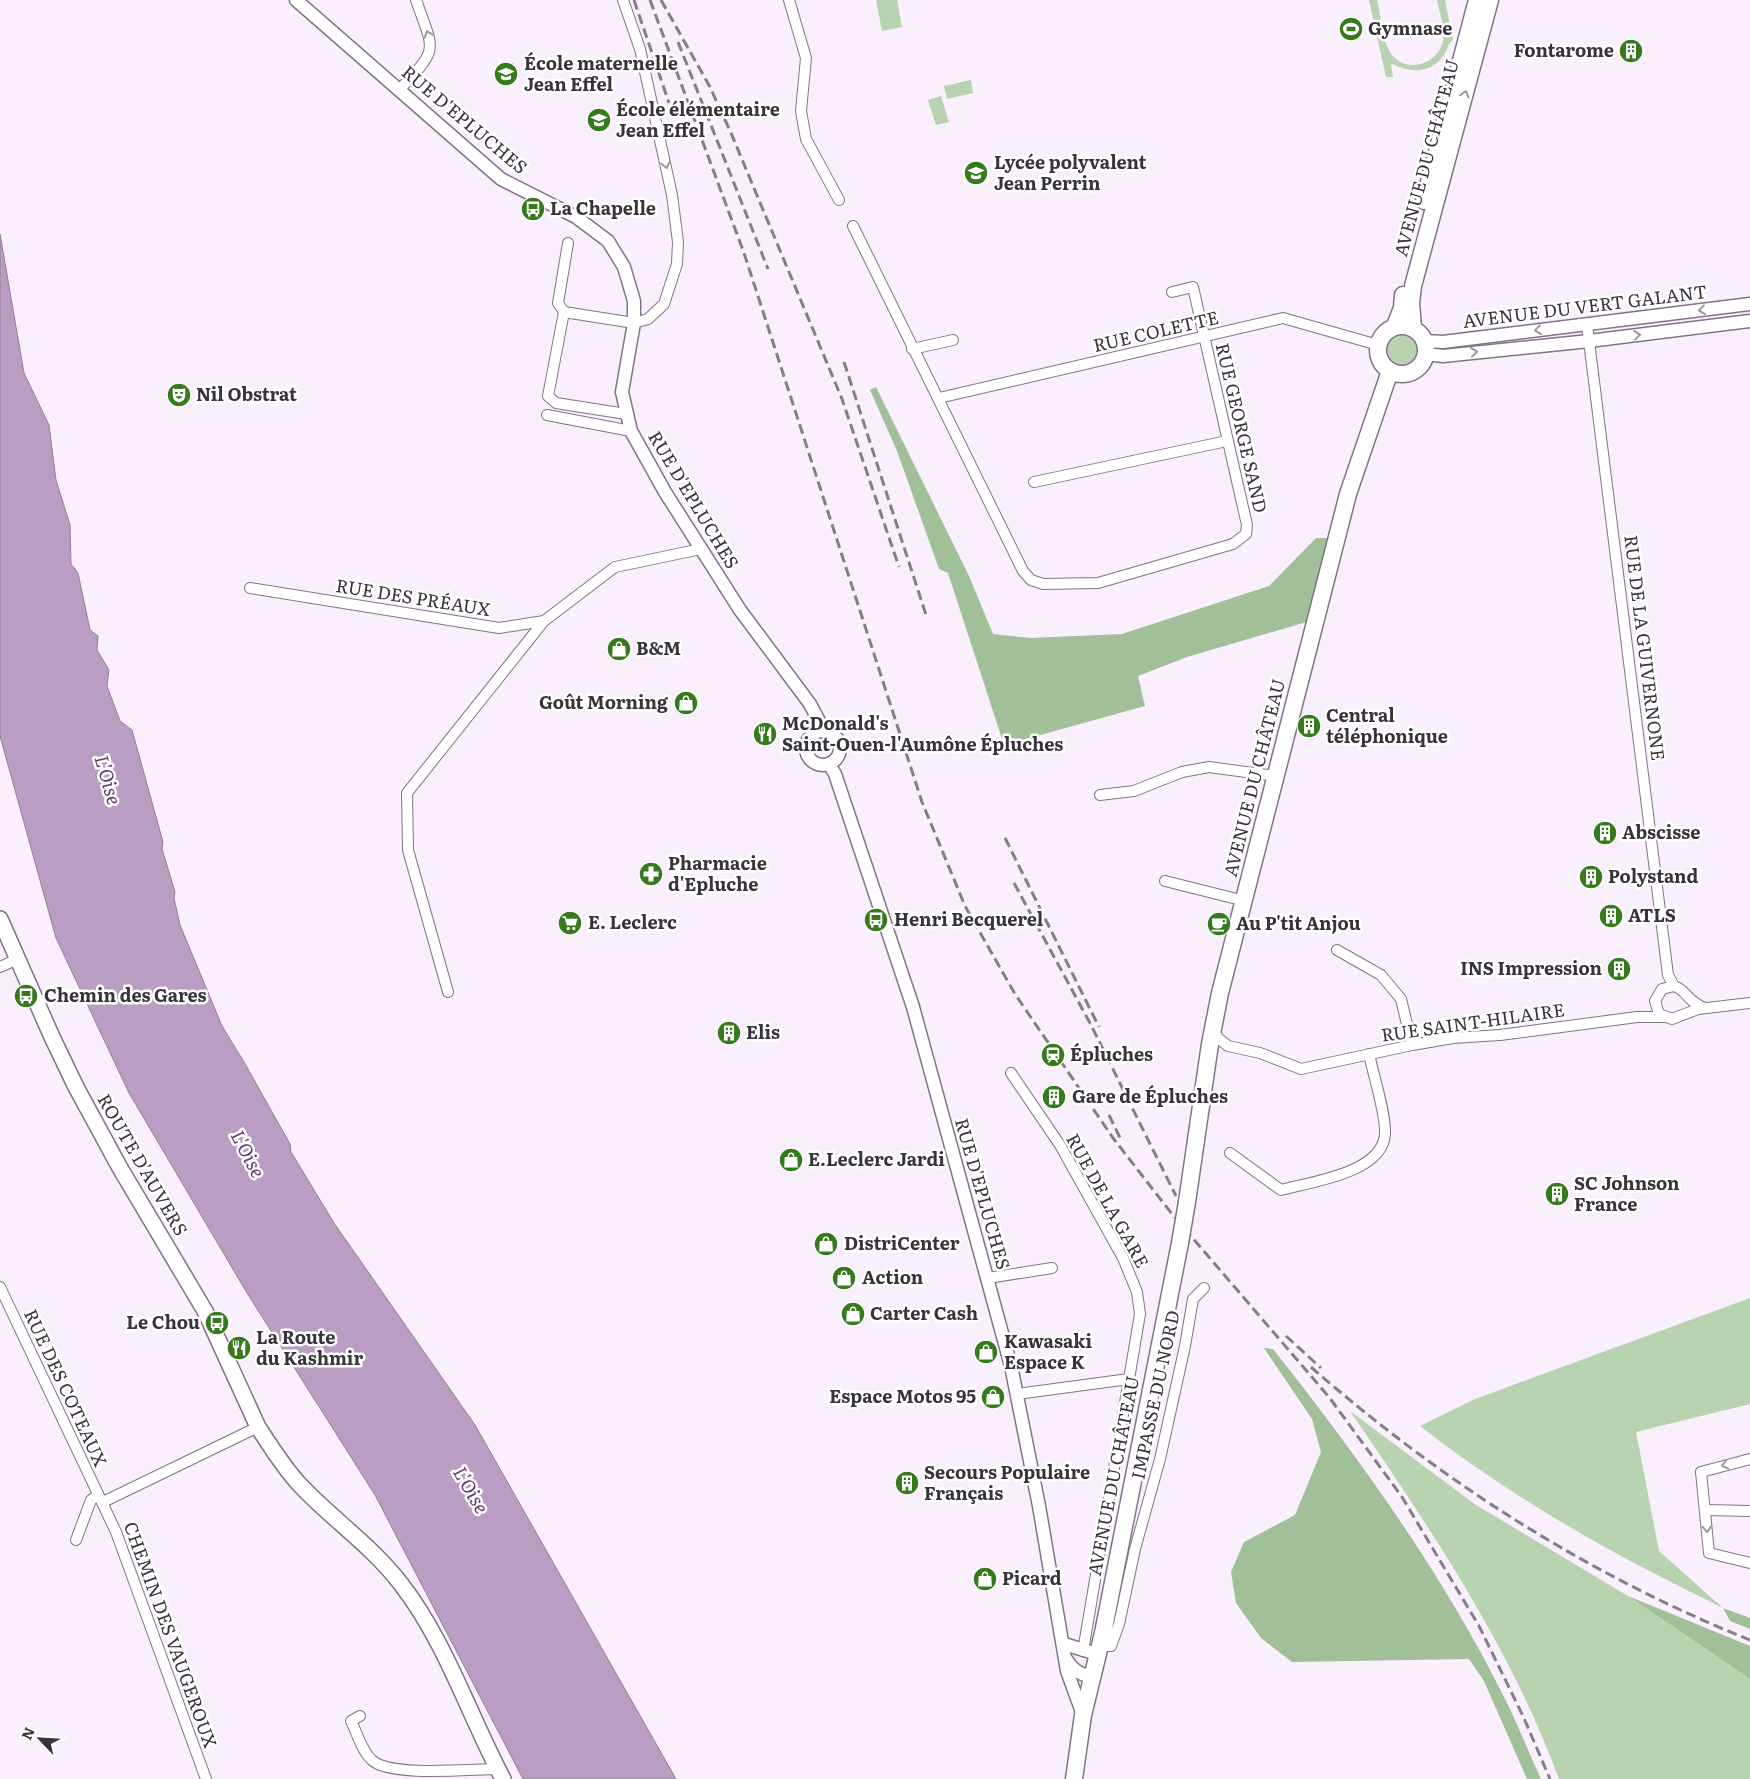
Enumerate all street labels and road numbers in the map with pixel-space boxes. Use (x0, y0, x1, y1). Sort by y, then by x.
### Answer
street label: AVENUE DU CHÂTEAU (1386, 56, 1465, 259)
street label: RUE D'EPLUCHES (396, 58, 534, 180)
street label: AVENUE DU VERT GALANT (1461, 277, 1708, 334)
street label: RUE COLETTE (1090, 303, 1221, 358)
street label: RUE GEORGE SAND (1210, 340, 1275, 515)
street label: RUE D'EPLUCHES (642, 425, 746, 573)
street label: RUE DE LA GUIVERNONE (1618, 533, 1673, 762)
street label: RUE DES PRÉAUX (334, 571, 493, 622)
street label: AVENUE DU CHÂTEAU (1216, 676, 1291, 879)
street label: RUE SAINT-HILAIRE (1379, 995, 1566, 1048)
street label: ROUTE D'AUVERS (92, 1088, 195, 1240)
street label: RUE D'EPLUCHES (949, 1115, 1018, 1273)
street label: RUE DE LA GARE (1060, 1128, 1156, 1272)
street label: RUE DES COTEAUX (18, 1304, 115, 1471)
street label: IMPASSE DU NORD (1123, 1308, 1186, 1482)
street label: AVENUE DU CHÂTEAU (1080, 1373, 1145, 1578)
street label: CHEMIN DES VAUGEROUX (118, 1518, 225, 1752)

